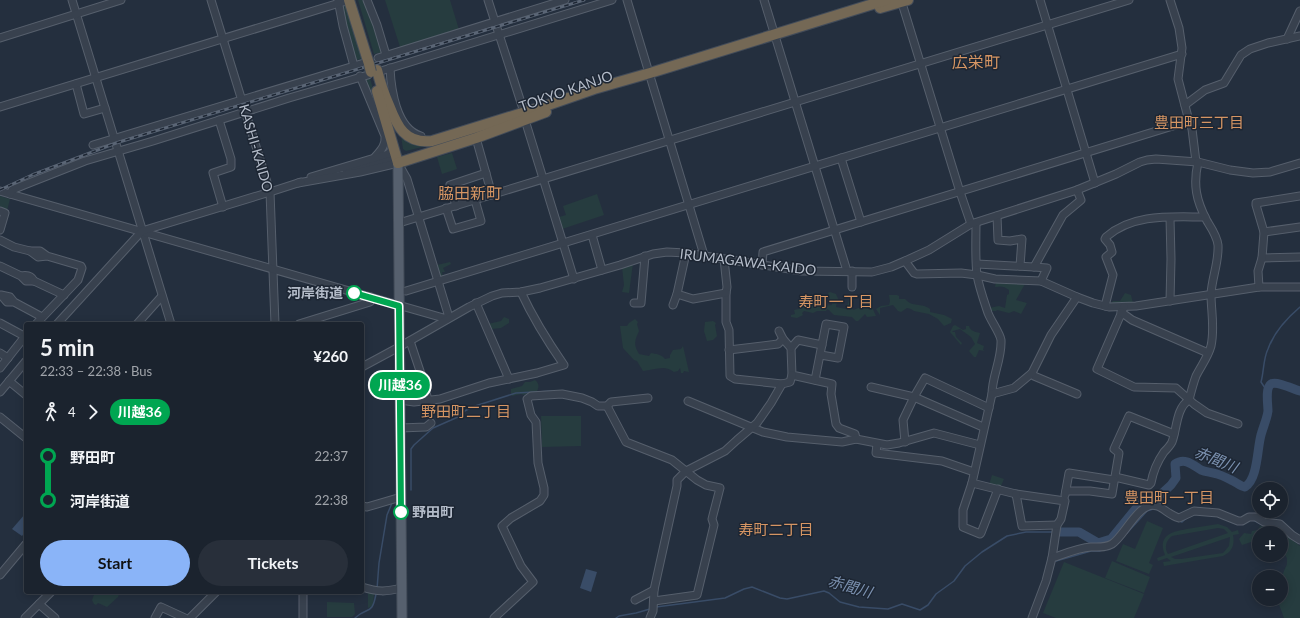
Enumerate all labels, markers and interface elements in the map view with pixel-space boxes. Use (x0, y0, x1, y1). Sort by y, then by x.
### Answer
district label: 広栄町 (952, 52, 1000, 71)
street label: TOKYO KANJO (517, 67, 615, 114)
street label: KASHI-KAIDO (236, 102, 277, 194)
district label: 豊田町三丁目 (1154, 113, 1244, 131)
district label: 脇田新町 (438, 183, 502, 202)
street label: IRUMAGAWA-KAIDO (679, 245, 817, 278)
place label: 河岸街道 (287, 284, 343, 301)
marker: 河岸街道 (346, 285, 362, 301)
district label: 寿町一丁目 (798, 292, 874, 310)
text: 5 min (40, 334, 95, 361)
text: ¥260 (313, 347, 348, 365)
text: 22:33 – 22:38 · Bus (40, 363, 152, 379)
line badge: 川越36 (372, 372, 428, 398)
text: 川越36 (378, 376, 422, 393)
icon: walk (40, 401, 62, 423)
icon: forward (82, 401, 104, 423)
district label: 野田町二丁目 (421, 402, 511, 420)
text: 川越36 (118, 403, 162, 420)
text: 4 (68, 404, 76, 420)
water label: 赤間川 (1192, 442, 1242, 477)
text: 野田町 (70, 448, 115, 466)
text: 22:37 (315, 448, 348, 464)
map controls (1252, 482, 1288, 606)
button: locate (1252, 482, 1288, 518)
district label: 豊田町一丁目 (1124, 488, 1214, 506)
text: 河岸街道 (70, 492, 130, 510)
text: 22:38 (315, 492, 348, 508)
place label: 野田町 (412, 503, 454, 520)
marker: 野田町 (393, 504, 409, 520)
district label: 寿町二丁目 (738, 520, 814, 538)
button: + (1252, 526, 1288, 562)
button: Start (40, 540, 190, 586)
button: Tickets (198, 540, 348, 586)
button: − (1252, 570, 1288, 606)
water label: 赤間川 (826, 571, 876, 601)

